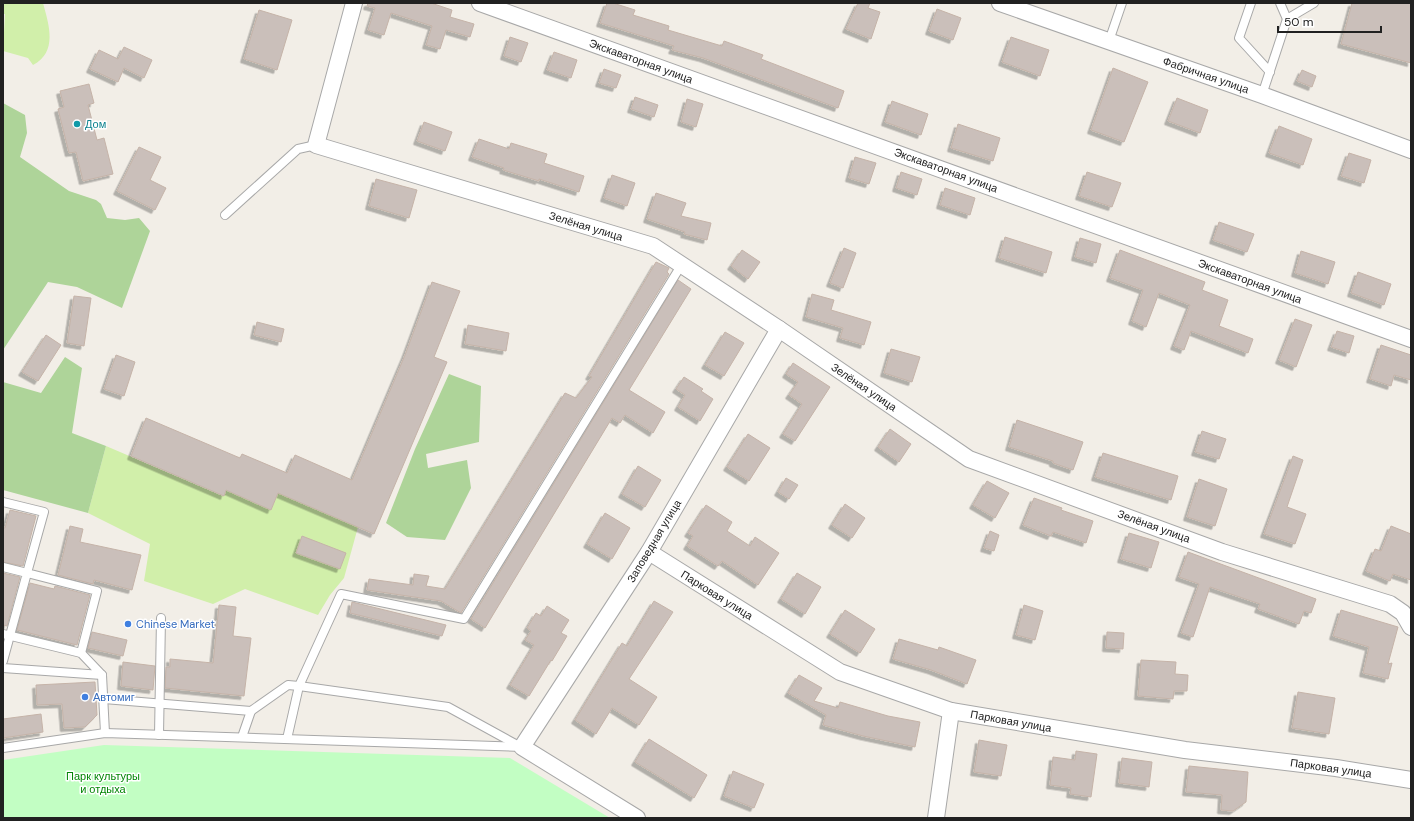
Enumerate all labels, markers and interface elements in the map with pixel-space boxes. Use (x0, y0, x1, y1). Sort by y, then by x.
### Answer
scale bar (1278, 8, 1381, 34)
text: 50 m (1284, 14, 1313, 30)
street label: Экскаваторная улица (587, 36, 696, 87)
street label: Фабричная улица (1161, 54, 1252, 97)
place label: Дом (85, 117, 106, 131)
marker: Дом (72, 119, 82, 129)
street label: Экскаваторная улица (892, 145, 1001, 196)
street label: Зелёная улица (547, 208, 625, 244)
street label: Экскаваторная улица (1196, 256, 1305, 307)
street label: Зелёная улица (828, 360, 900, 415)
street label: Заповедная улица (624, 496, 685, 585)
street label: Зелёная улица (1116, 506, 1193, 546)
street label: Парковая улица (678, 567, 756, 623)
place label: Chinese Market (136, 617, 215, 631)
marker: Chinese Market (123, 619, 133, 629)
place label: Автомиг (93, 690, 135, 704)
marker: Автомиг (80, 692, 90, 702)
street label: Парковая улица (969, 707, 1054, 735)
street label: Парковая улица (1289, 755, 1374, 781)
park label: Парк культуры и отдыха (66, 769, 140, 796)

